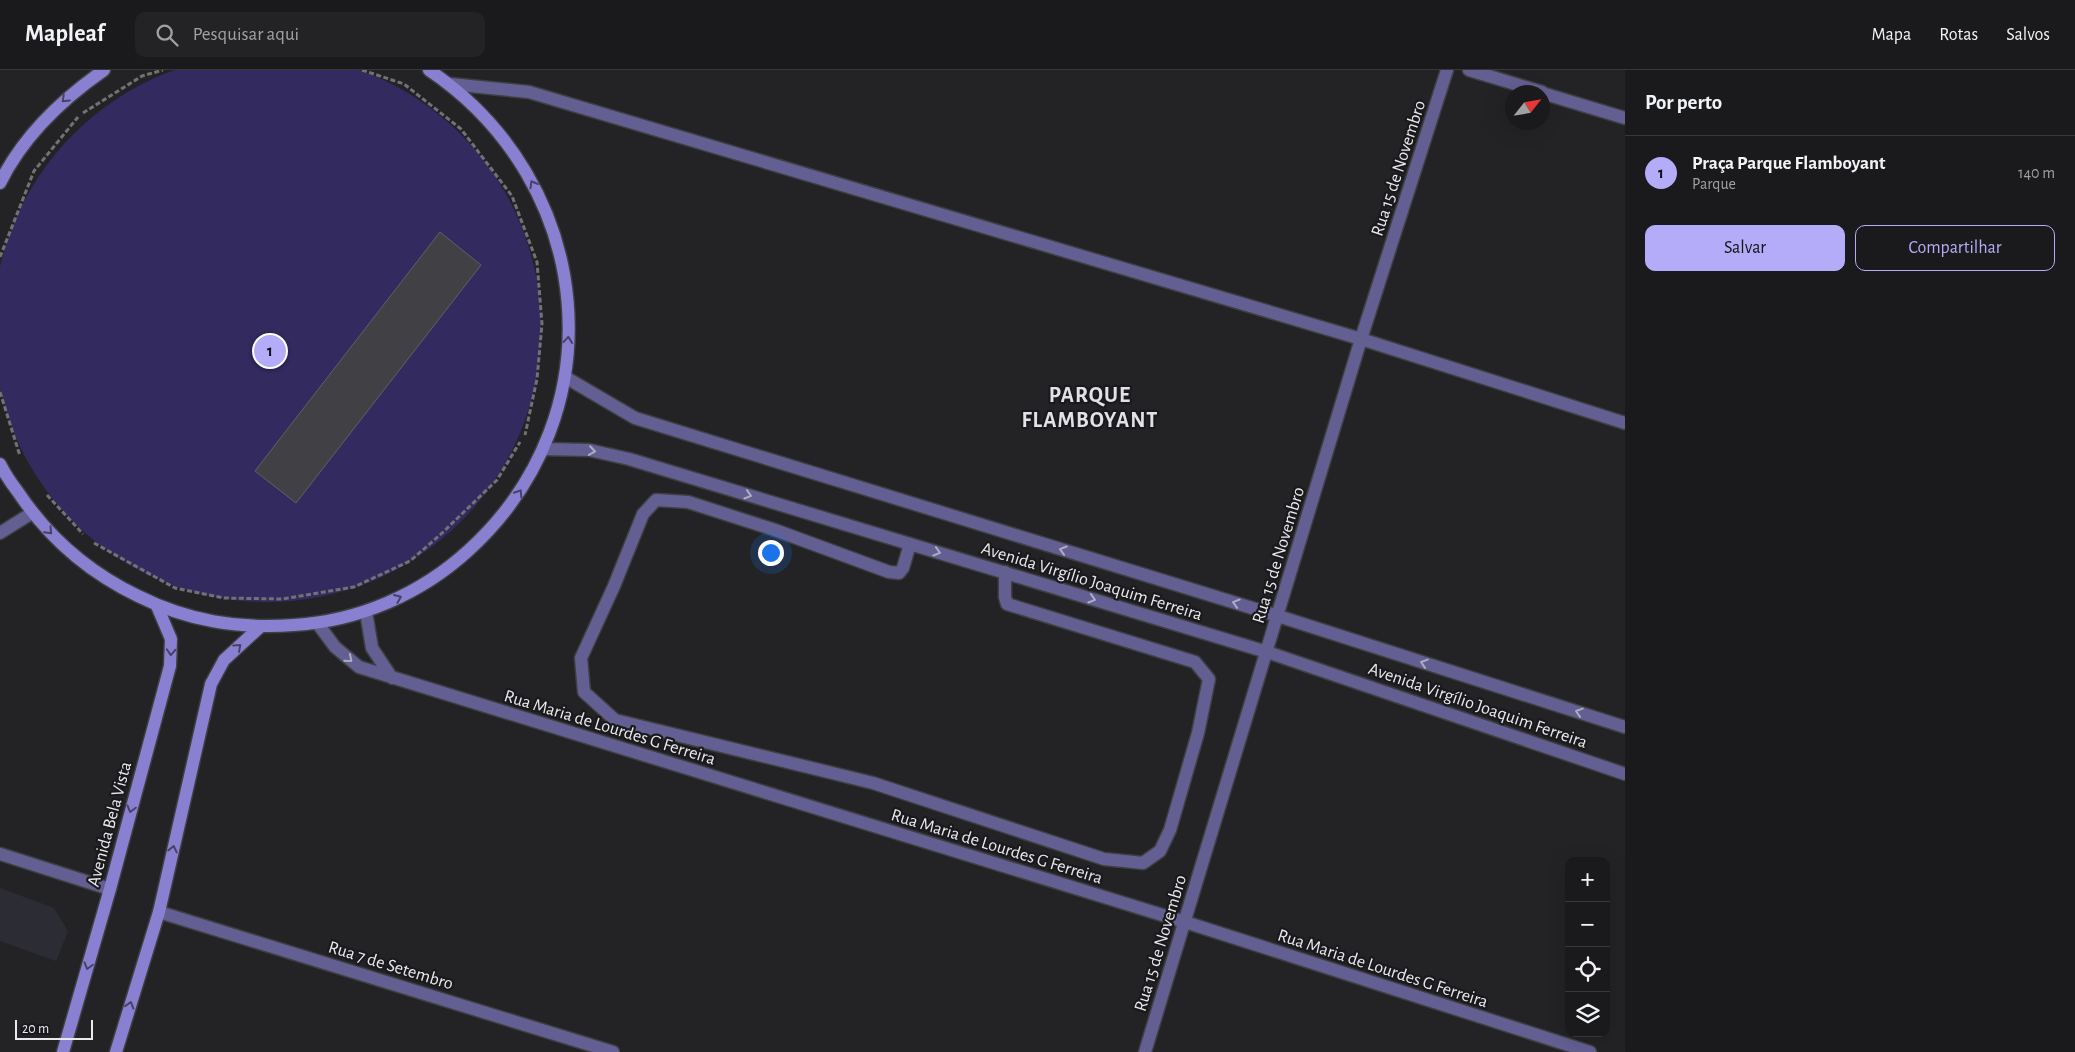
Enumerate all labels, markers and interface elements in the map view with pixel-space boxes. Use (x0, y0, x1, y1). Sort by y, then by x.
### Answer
search box (135, 12, 485, 57)
icon: search (153, 21, 181, 49)
text: Mapleaf (25, 22, 105, 46)
text: Pesquisar aqui (193, 25, 299, 44)
text: Mapa (1872, 26, 1911, 44)
text: Rotas (1939, 26, 1978, 44)
text: Salvos (2006, 26, 2050, 44)
north arrow (1505, 85, 1550, 130)
text: Por perto (1645, 92, 1722, 113)
one-way arrow (62, 93, 71, 102)
street label: Rua 15 de Novembro (1369, 98, 1429, 238)
text: Praça Parque Flamboyant (1692, 154, 1885, 173)
text: 1 (1658, 165, 1664, 181)
text: 140 m (2018, 165, 2055, 181)
text: Parque (1692, 176, 1736, 192)
one-way arrow (529, 180, 539, 189)
button: Salvar (1645, 225, 1845, 271)
button: Compartilhar (1855, 225, 2055, 271)
pin: 1 (254, 332, 286, 370)
one-way arrow (563, 336, 574, 344)
district label: PARQUE FLAMBOYANT (1022, 384, 1158, 431)
one-way arrow (587, 445, 596, 455)
street label: Rua 15 de Novembro (1250, 485, 1308, 626)
one-way arrow (512, 489, 522, 498)
one-way arrow (743, 489, 752, 499)
one-way arrow (43, 526, 52, 535)
your location (758, 540, 784, 566)
street label: Avenida Virgílio Joaquim Ferreira (979, 540, 1204, 624)
one-way arrow (932, 546, 941, 556)
one-way arrow (1060, 546, 1068, 556)
one-way arrow (393, 593, 402, 604)
one-way arrow (1088, 593, 1096, 603)
one-way arrow (1232, 598, 1240, 608)
one-way arrow (232, 644, 241, 653)
one-way arrow (165, 648, 176, 656)
one-way arrow (343, 653, 352, 662)
one-way arrow (1420, 658, 1428, 668)
street label: Avenida Virgílio Joaquim Ferreira (1366, 660, 1589, 752)
street label: Rua Maria de Lourdes G Ferreira (502, 687, 717, 769)
one-way arrow (1575, 708, 1583, 718)
street label: Avenida Bela Vista (85, 760, 135, 889)
one-way arrow (127, 805, 137, 813)
street label: Rua Maria de Lourdes G Ferreira (889, 806, 1104, 888)
one-way arrow (167, 844, 178, 853)
map controls (1565, 857, 1610, 1037)
button: + (1565, 857, 1610, 902)
street label: Rua 15 de Novembro (1132, 873, 1190, 1014)
button: − (1565, 902, 1610, 947)
street label: Rua Maria de Lourdes G Ferreira (1275, 926, 1490, 1011)
street label: Rua 7 de Setembro (326, 938, 455, 994)
button: locate (1565, 947, 1610, 992)
one-way arrow (83, 961, 93, 969)
button: layers (1565, 992, 1610, 1037)
one-way arrow (125, 1002, 135, 1010)
scale bar (15, 1017, 92, 1040)
text: 20 m (22, 1022, 49, 1036)

